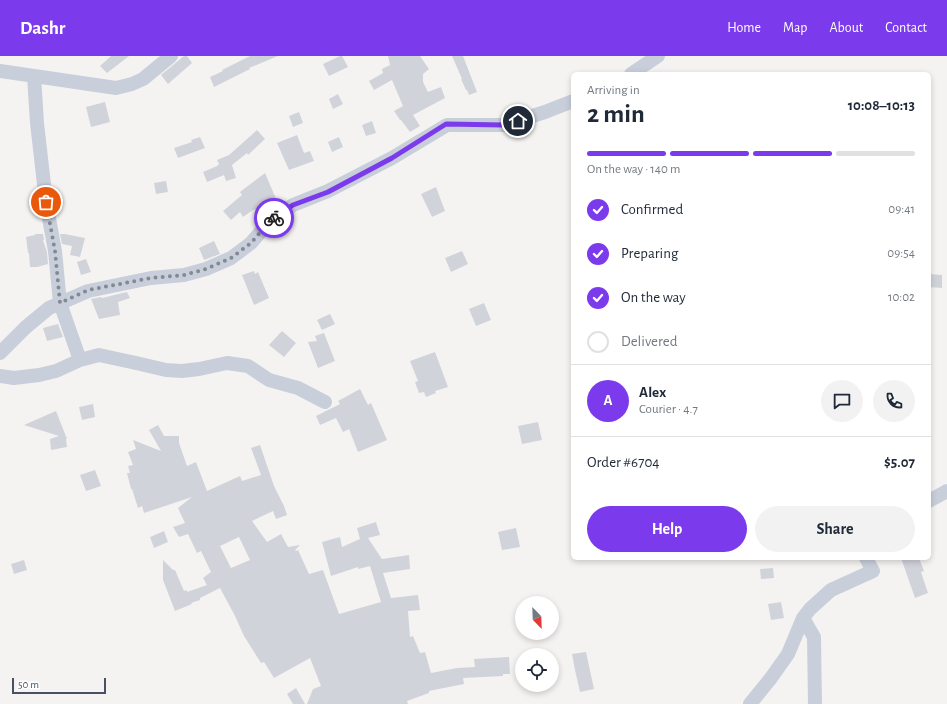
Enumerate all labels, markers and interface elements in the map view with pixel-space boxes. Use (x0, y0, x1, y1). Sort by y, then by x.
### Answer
text: Dashr (20, 19, 65, 38)
text: Home (727, 21, 761, 35)
text: Map (783, 21, 807, 35)
text: About (829, 21, 863, 35)
text: Contact (885, 21, 927, 35)
text: Arriving in (587, 84, 640, 97)
text: 10:08–10:13 (848, 98, 915, 113)
text: 2 min (587, 101, 645, 127)
pin (501, 104, 535, 138)
icon: home (507, 110, 529, 132)
text: On the way · 140 m (587, 163, 681, 176)
pin (29, 185, 63, 219)
icon: bag (35, 191, 57, 213)
courier (254, 198, 294, 238)
icon: check (587, 199, 609, 221)
text: Confirmed (621, 202, 683, 217)
text: 09:41 (888, 203, 915, 216)
icon: bike (263, 207, 285, 229)
icon: check (587, 243, 609, 265)
text: Preparing (621, 246, 678, 261)
text: 09:54 (887, 247, 915, 260)
icon: check (587, 287, 609, 309)
text: On the way (621, 290, 686, 305)
text: 10:02 (888, 291, 915, 304)
text: Delivered (621, 334, 678, 349)
button: chat (821, 380, 863, 422)
button: phone (873, 380, 915, 422)
text: Alex (639, 385, 666, 400)
text: A (603, 393, 613, 408)
text: Courier · 4.7 (639, 403, 698, 416)
text: Order #6704 (587, 455, 660, 470)
text: $5.07 (884, 455, 915, 470)
button: Help (587, 506, 747, 552)
button: Share (755, 506, 915, 552)
north arrow (515, 596, 559, 640)
map controls (515, 596, 559, 692)
button: locate (515, 648, 559, 692)
scale bar (12, 676, 106, 695)
text: 50 m (18, 679, 39, 690)

